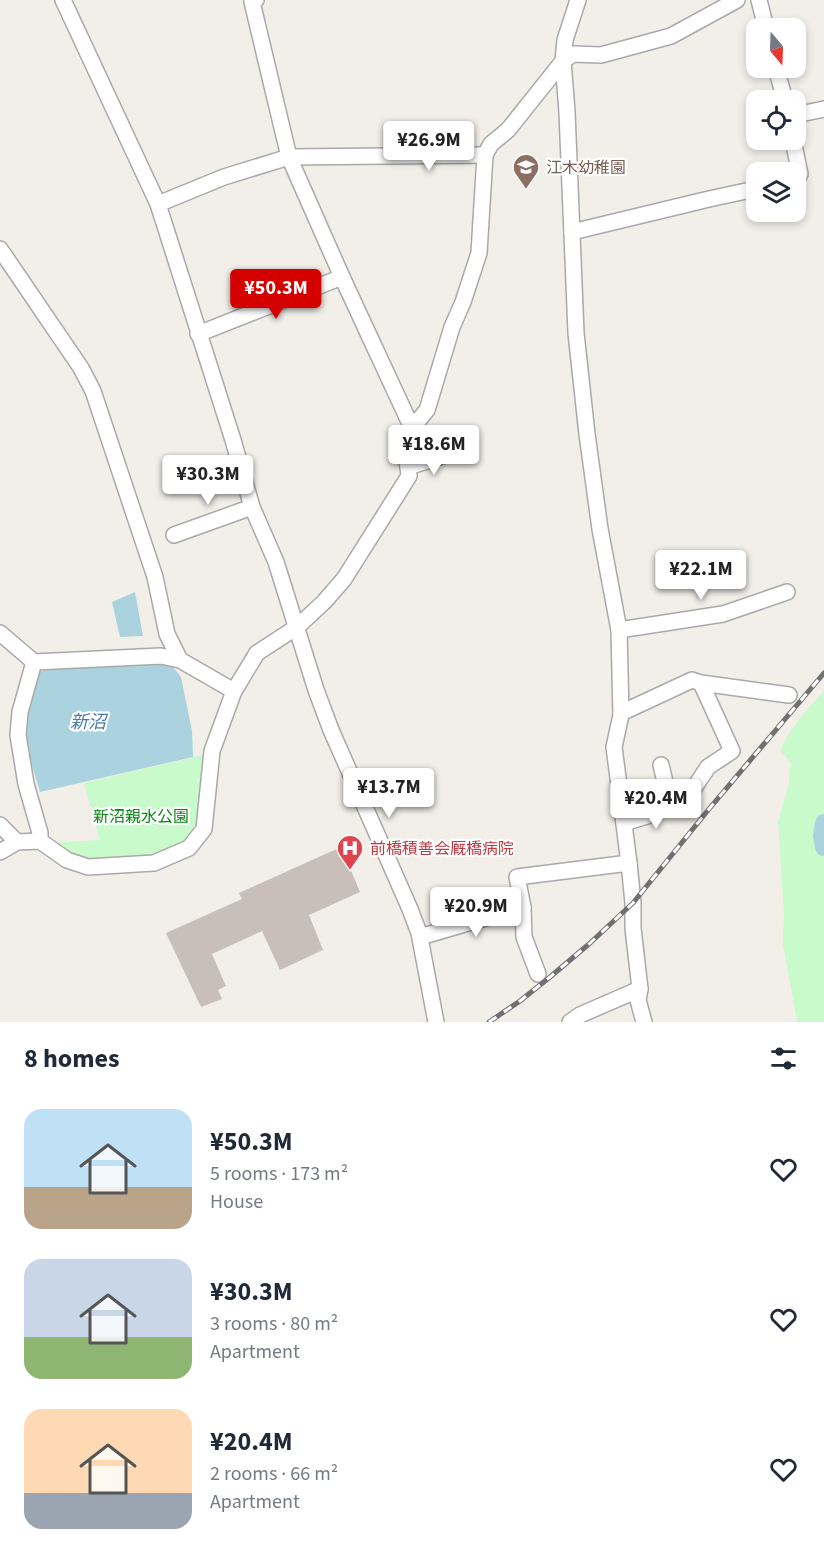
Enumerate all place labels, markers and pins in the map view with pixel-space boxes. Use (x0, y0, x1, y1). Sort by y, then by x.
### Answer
pin: ¥26.9M (380, 121, 478, 172)
school or university icon: 江木幼稚園 (511, 152, 541, 190)
place label: 江木幼稚園 (546, 157, 626, 179)
pin: ¥50.3M (227, 269, 325, 320)
pin: ¥18.6M (385, 425, 483, 476)
pin: ¥30.3M (159, 455, 257, 506)
pin: ¥22.1M (652, 550, 750, 601)
pin: ¥13.7M (340, 768, 438, 819)
pin: ¥20.4M (607, 779, 705, 830)
hospital icon: 前橋積善会厩橋病院 (335, 833, 365, 871)
place label: 前橋積善会厩橋病院 (370, 838, 514, 860)
pin: ¥20.9M (427, 887, 525, 938)

